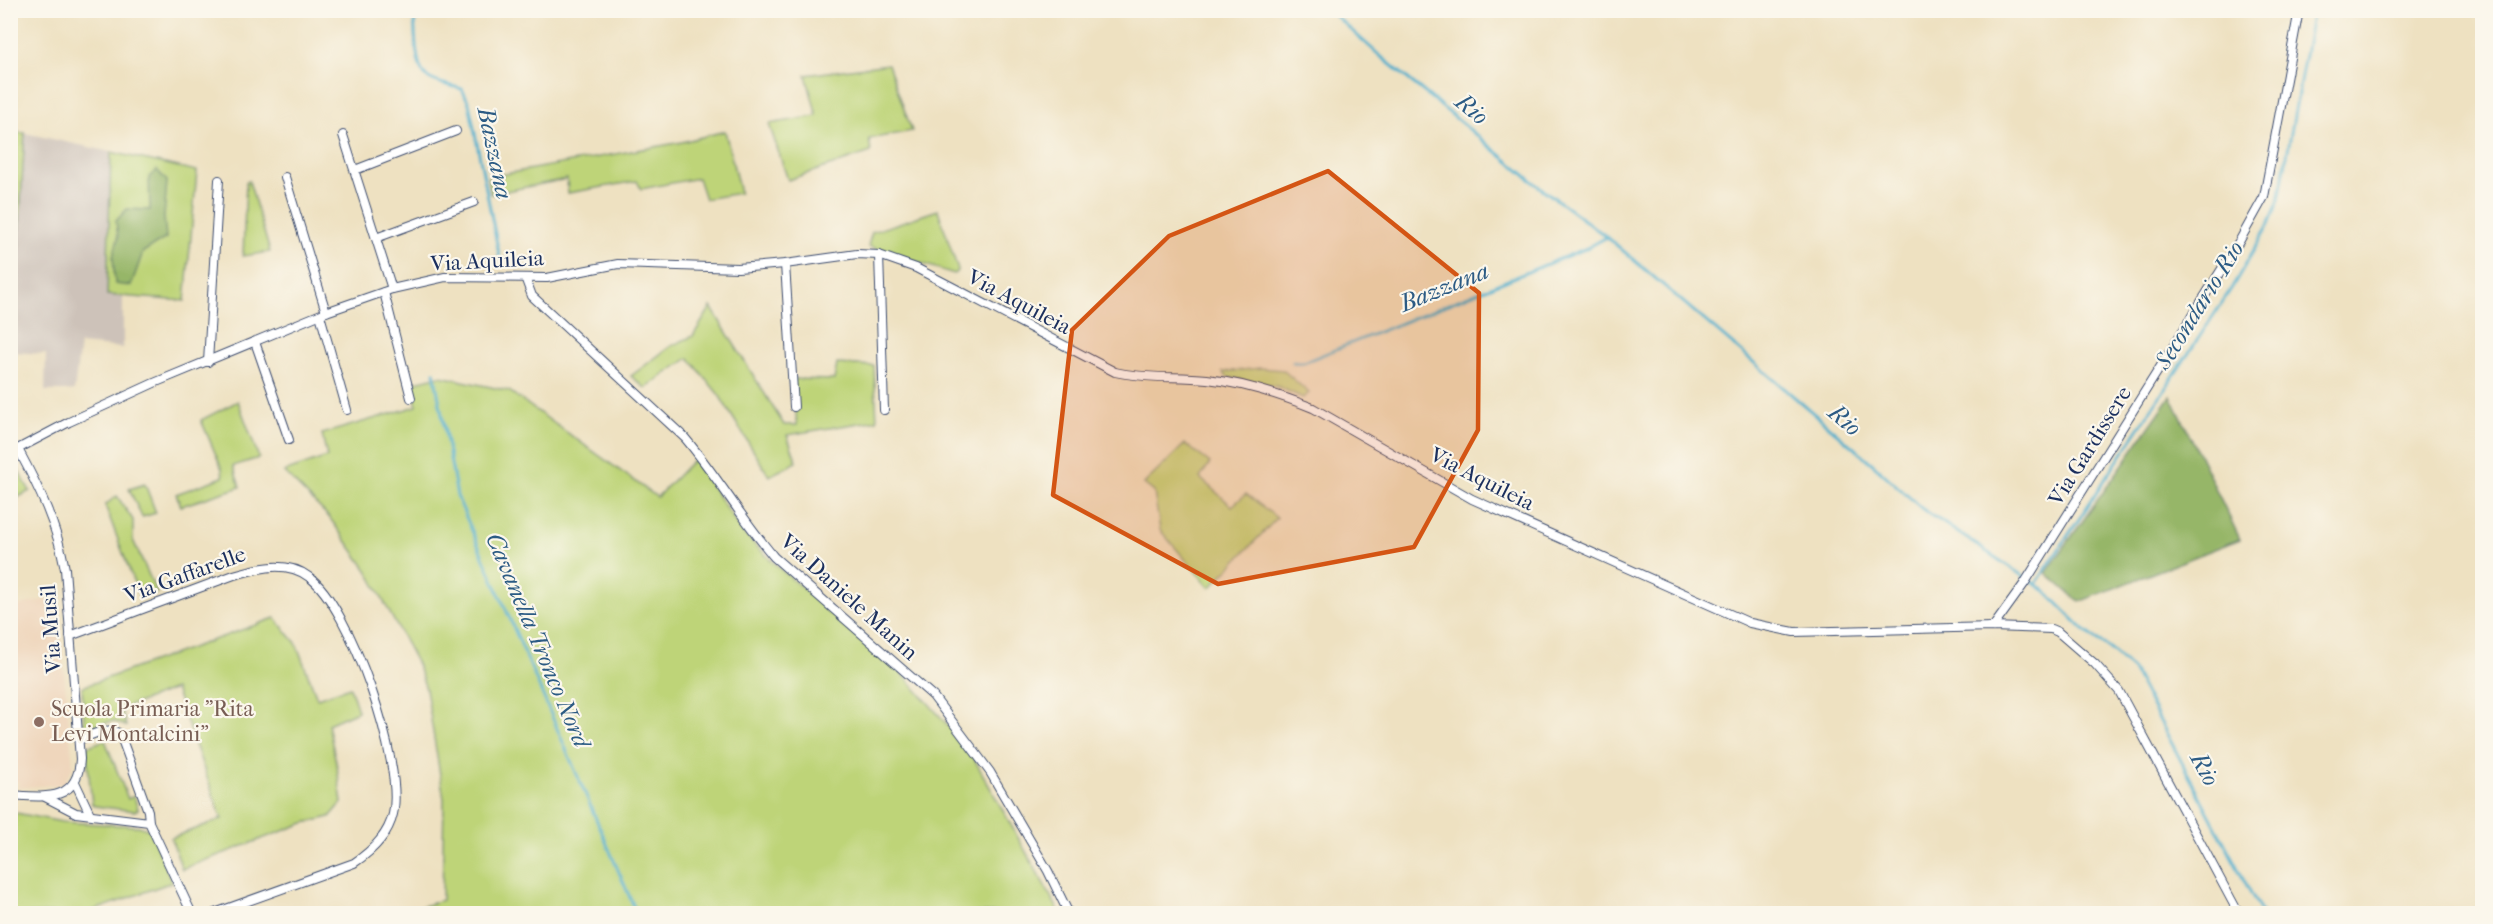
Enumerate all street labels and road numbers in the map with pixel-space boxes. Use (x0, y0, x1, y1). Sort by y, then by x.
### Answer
street label: Via Aquileia (429, 245, 545, 277)
street label: Via Aquileia (962, 263, 1076, 341)
street label: Via Gardissere (2042, 381, 2137, 511)
street label: Via Aquileia (1425, 441, 1539, 517)
street label: Via Daniele Manin (774, 528, 923, 666)
street label: Via Gaffarelle (120, 541, 249, 609)
street label: Via Musil (35, 584, 67, 675)

